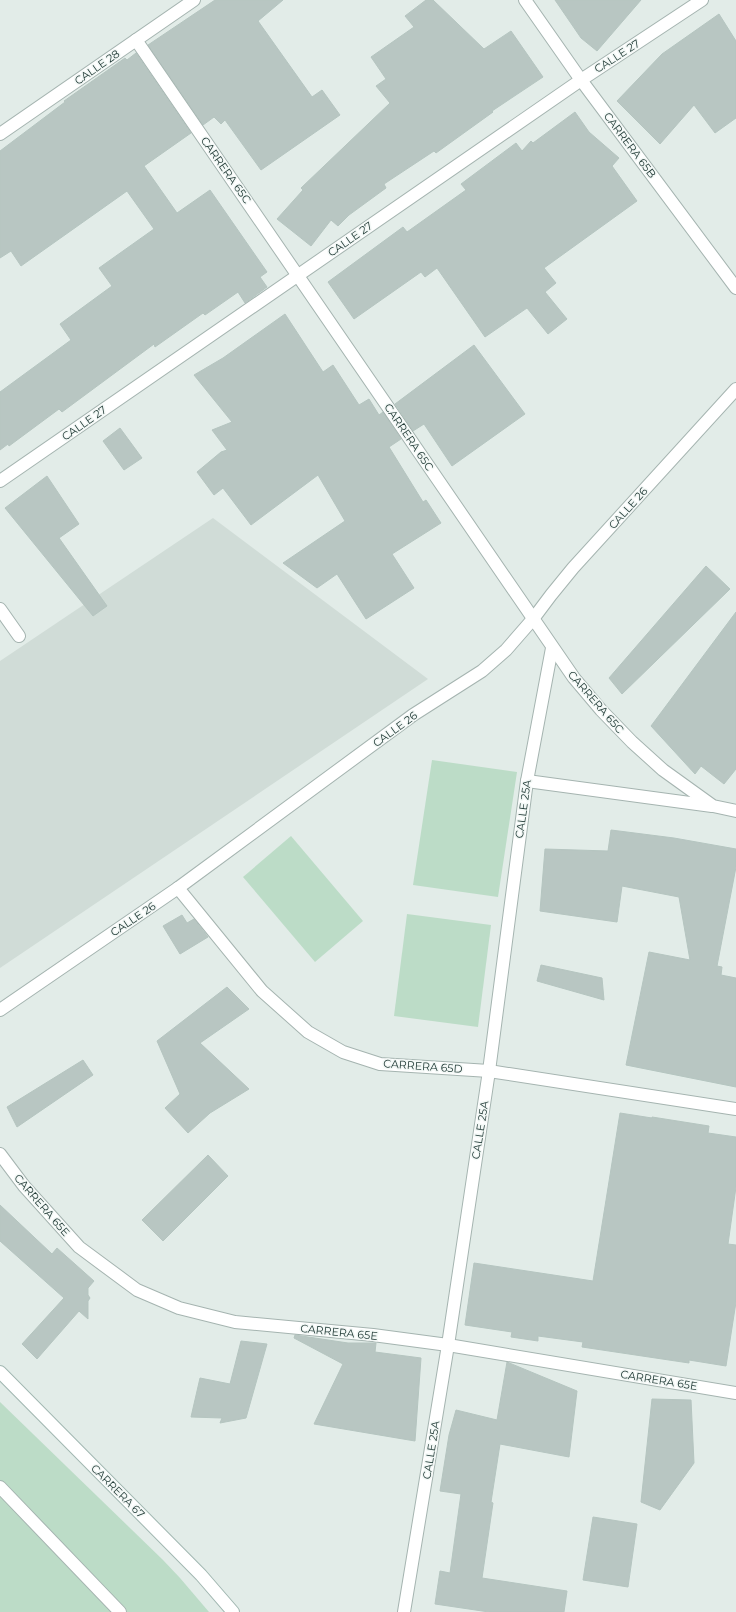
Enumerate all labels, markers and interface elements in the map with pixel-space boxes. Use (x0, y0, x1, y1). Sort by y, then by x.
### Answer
street label: CALLE 27 (592, 36, 642, 76)
street label: CALLE 28 (72, 46, 122, 88)
street label: CARRERA 65B (601, 109, 659, 181)
street label: CARRERA 65C (198, 134, 254, 206)
street label: CALLE 27 (325, 219, 375, 259)
street label: CARRERA 65C (381, 401, 437, 473)
street label: CALLE 27 (59, 403, 109, 443)
street label: CALLE 26 (606, 484, 651, 532)
street label: CARRERA 65C (565, 668, 627, 736)
street label: CALLE 26 (370, 708, 420, 750)
street label: CALLE 25A (512, 779, 534, 839)
street label: CALLE 26 (108, 899, 159, 939)
street label: CARRERA 65D (383, 1056, 463, 1076)
street label: CALLE 25A (468, 1100, 492, 1160)
street label: CARRERA 65E (11, 1171, 73, 1239)
street label: CARRERA 65E (300, 1321, 378, 1343)
street label: CARRERA 65E (620, 1367, 698, 1393)
street label: CALLE 25A (419, 1420, 443, 1480)
street label: CARRERA 67 (88, 1461, 148, 1521)

